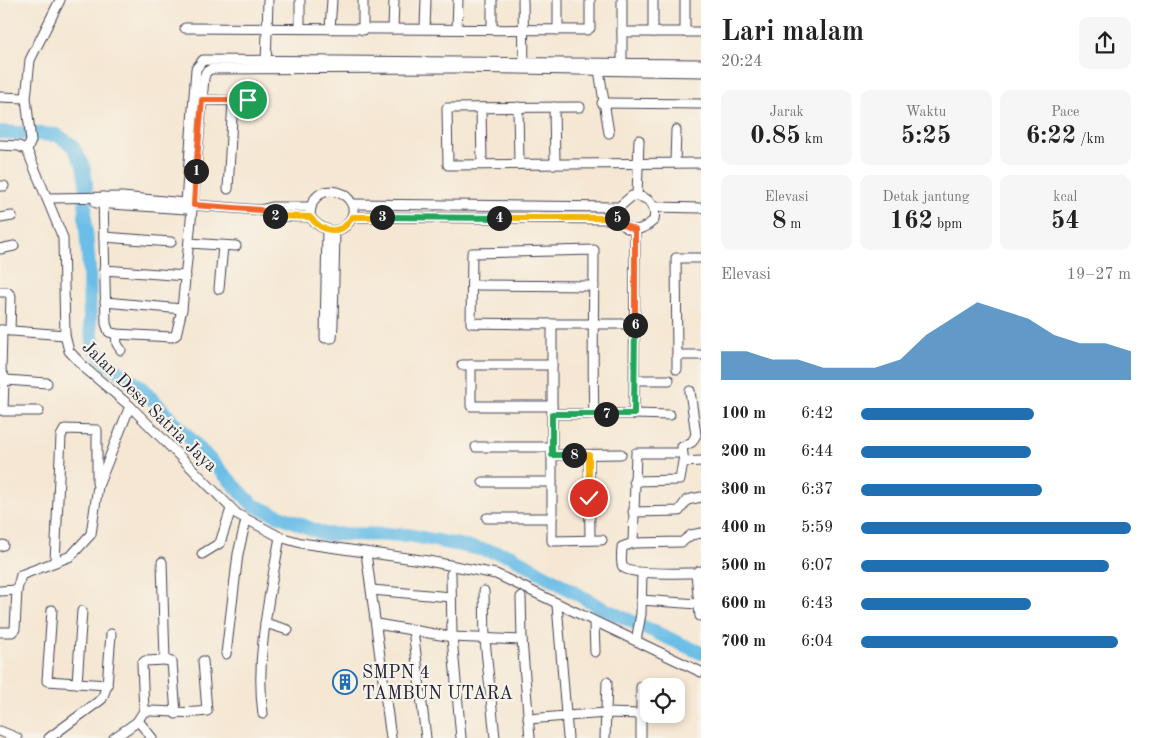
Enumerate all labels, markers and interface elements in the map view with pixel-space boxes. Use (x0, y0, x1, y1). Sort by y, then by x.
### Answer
button: share (1079, 17, 1131, 69)
text: Lari malam (721, 19, 864, 47)
text: 20:24 (721, 54, 763, 70)
pin (227, 79, 269, 121)
icon: arrive (234, 86, 262, 114)
text: Jarak (769, 105, 804, 119)
text: Waktu (906, 105, 946, 119)
text: Pace (1051, 105, 1080, 119)
text: 0.85 (750, 124, 801, 149)
text: 5:25 (901, 124, 951, 149)
text: 6:22 (1026, 124, 1076, 149)
text: km (801, 132, 823, 146)
text: /km (1076, 132, 1105, 146)
pin: 1 (184, 158, 208, 184)
text: 1 (192, 164, 201, 178)
text: Elevasi (765, 190, 808, 204)
text: Detak jantung (883, 190, 969, 204)
text: kcal (1053, 190, 1077, 204)
pin: 2 (262, 204, 288, 228)
pin: 3 (370, 204, 394, 230)
pin: 4 (486, 206, 512, 230)
pin: 5 (604, 206, 630, 230)
text: 2 (271, 209, 280, 223)
text: 8 (772, 209, 786, 234)
text: 162 (890, 209, 933, 234)
text: 54 (1051, 209, 1080, 234)
text: 3 (378, 210, 387, 224)
text: 4 (495, 211, 504, 225)
text: 5 (613, 211, 622, 225)
text: m (786, 217, 801, 231)
text: bpm (933, 217, 962, 231)
text: Elevasi (721, 267, 771, 283)
text: 19–27 m (1067, 267, 1131, 283)
pin: 6 (622, 312, 648, 338)
text: 6 (631, 318, 640, 332)
street label: Jalan Desa Satria Jaya (78, 338, 220, 476)
pin: 7 (594, 402, 618, 426)
text: 100 m (721, 406, 766, 422)
text: 6:42 (801, 406, 833, 422)
text: 7 (602, 407, 611, 421)
pin: 8 (562, 442, 586, 468)
text: 200 m (721, 444, 766, 460)
text: 6:44 (801, 444, 833, 460)
text: 8 (570, 448, 579, 462)
pin (568, 477, 610, 519)
text: 300 m (721, 482, 766, 498)
text: 6:37 (801, 482, 833, 498)
icon: check (575, 484, 603, 512)
text: 400 m (721, 520, 766, 536)
text: 5:59 (801, 520, 833, 536)
text: 500 m (721, 558, 766, 574)
text: 6:07 (801, 558, 833, 574)
text: 600 m (721, 596, 766, 612)
text: 6:43 (801, 596, 833, 612)
text: 700 m (721, 634, 766, 650)
text: 6:04 (801, 634, 833, 650)
place label: SMPN 4 TAMBUN UTARA (362, 664, 513, 703)
building icon: SMPN 4 TAMBUN UTARA (332, 669, 358, 695)
map controls (640, 678, 685, 723)
button: locate (640, 678, 685, 723)

